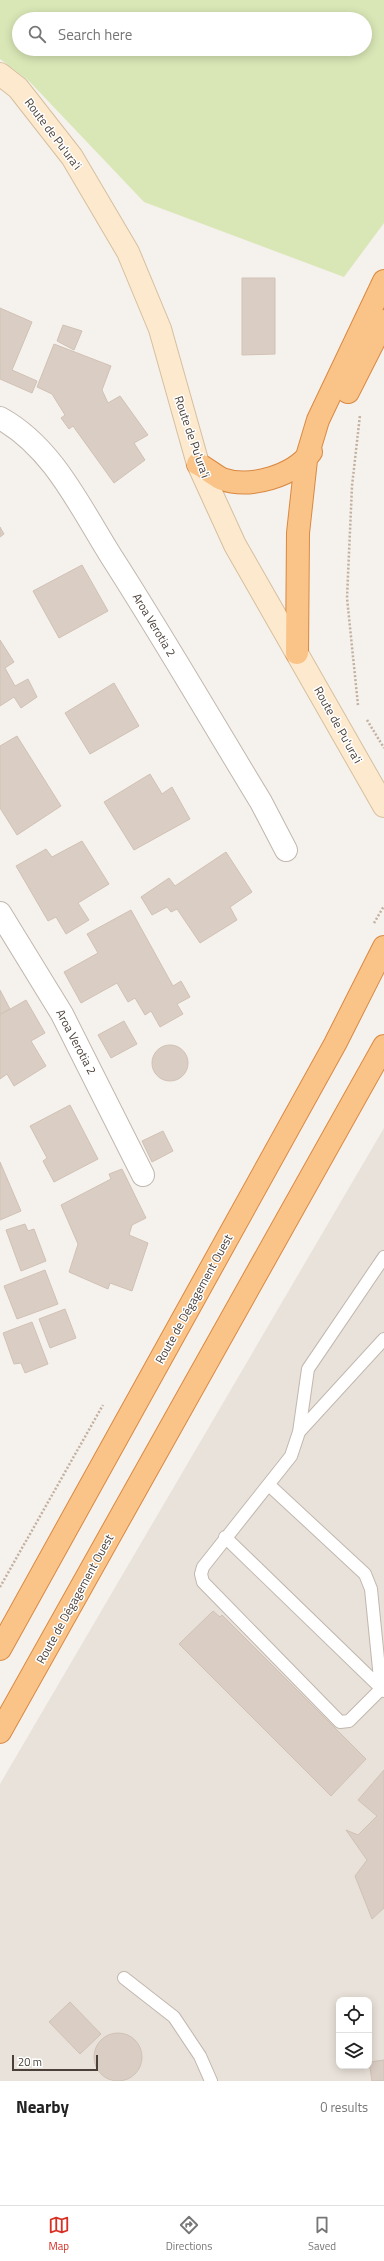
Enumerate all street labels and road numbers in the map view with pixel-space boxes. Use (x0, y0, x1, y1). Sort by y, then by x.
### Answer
street label: Route de Pu'ura'i (20, 94, 87, 174)
street label: Route de Pu'ura'i (170, 393, 215, 480)
street label: Aroa Verotia 2 (128, 589, 181, 660)
street label: Route de Pu'ura'i (309, 683, 367, 767)
street label: Aroa Verotia 2 (51, 1006, 102, 1078)
street label: Route de Dégagement Ouest (150, 1230, 238, 1367)
street label: Route de Dégagement Ouest (31, 1530, 119, 1667)

